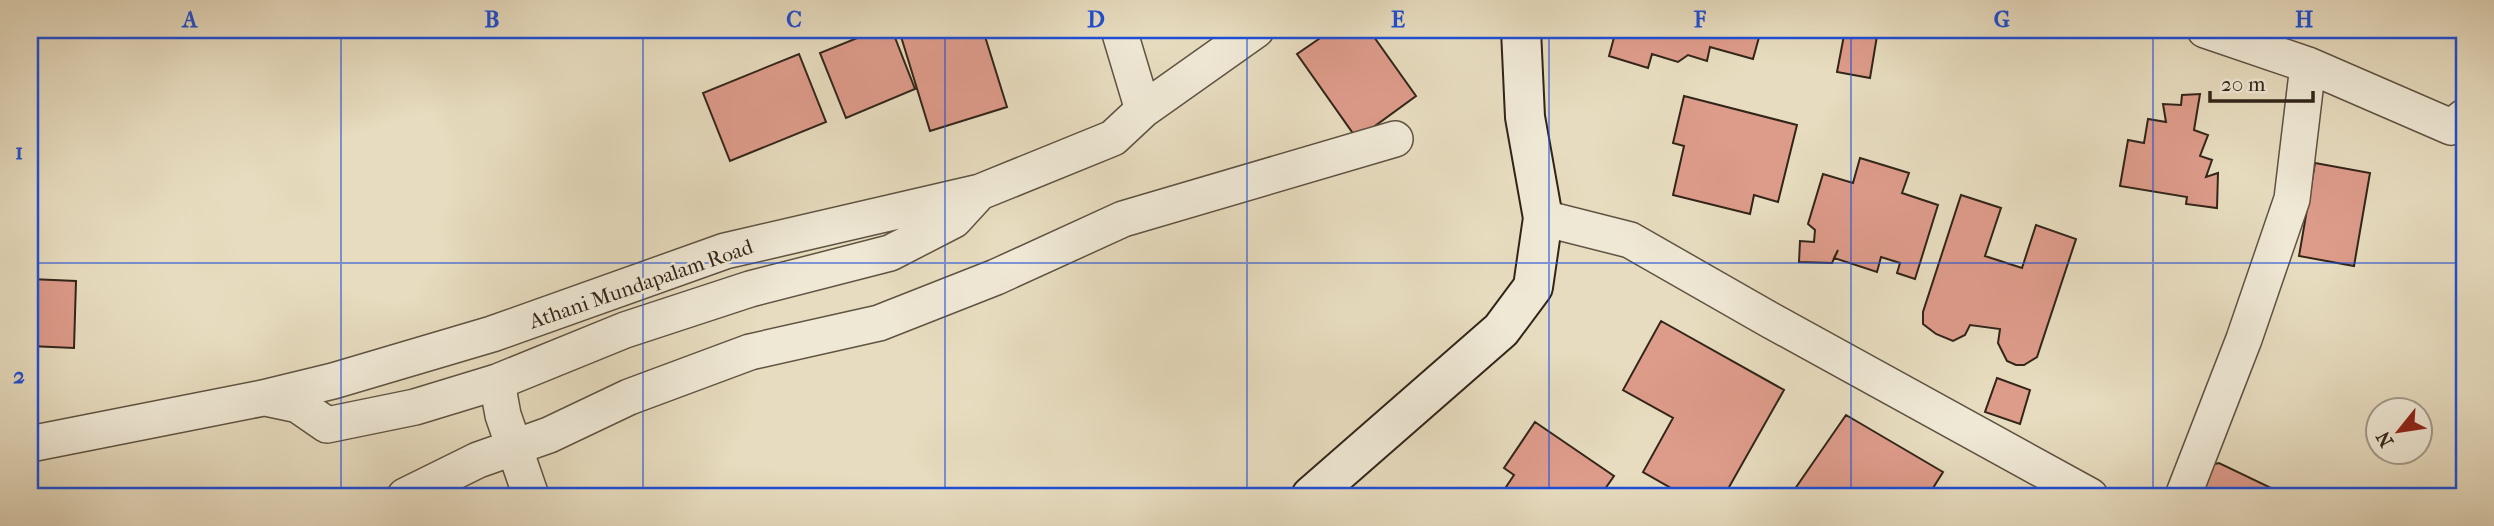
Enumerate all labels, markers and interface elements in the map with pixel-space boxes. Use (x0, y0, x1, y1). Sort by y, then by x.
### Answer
text: A (181, 6, 199, 33)
text: B (485, 6, 500, 33)
text: C (786, 6, 802, 33)
text: D (1087, 6, 1105, 33)
text: E (1391, 6, 1405, 33)
text: F (1693, 6, 1707, 33)
text: G (1994, 6, 2010, 33)
text: H (2295, 6, 2313, 33)
scale bar (2210, 60, 2314, 104)
text: 20 m (2221, 72, 2266, 96)
text: 1 (15, 138, 23, 165)
street label: Athani Mundapalam Road (525, 234, 756, 334)
text: 2 (13, 362, 25, 389)
north arrow (2364, 396, 2434, 466)
text: N (2372, 427, 2398, 451)

